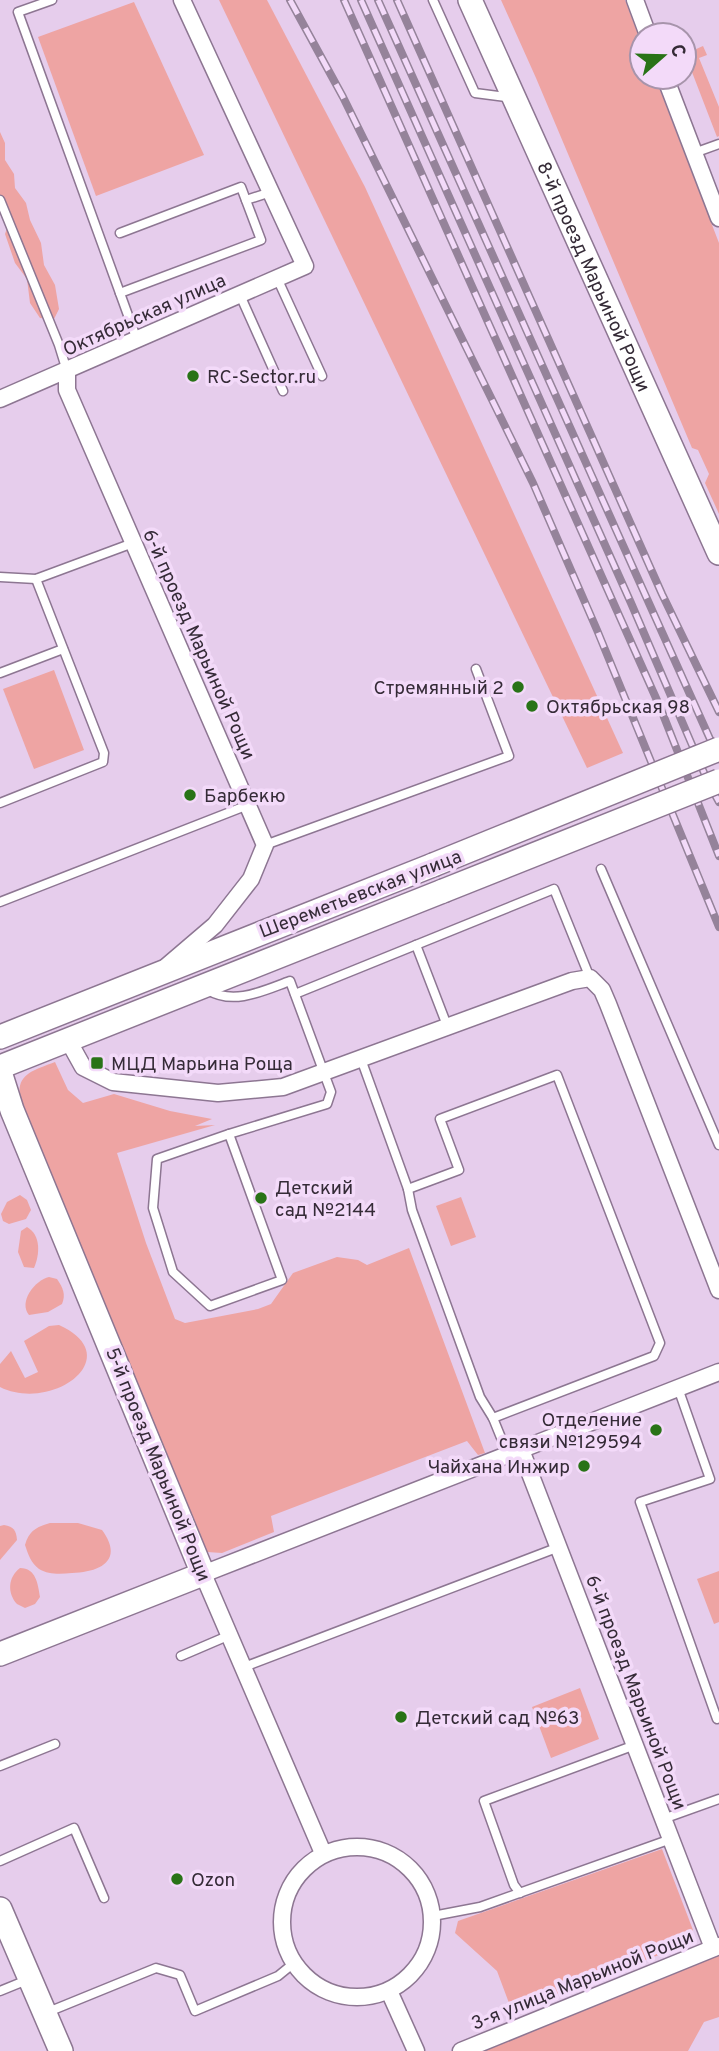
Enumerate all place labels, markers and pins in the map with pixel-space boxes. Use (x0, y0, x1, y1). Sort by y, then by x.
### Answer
place label: RC-Sector.ru (207, 366, 316, 390)
marker: RC-Sector.ru (185, 368, 201, 384)
place label: Стремянный 2 (374, 677, 504, 701)
marker: Стремянный 2 (510, 679, 526, 695)
place label: Октябрьская 98 (546, 696, 690, 720)
marker: Октябрьская 98 (524, 698, 540, 714)
place label: Барбекю (204, 785, 286, 809)
marker: Барбекю (182, 787, 198, 803)
place label: МЦД Марьина Роща (111, 1053, 293, 1077)
marker: МЦД Марьина Роща (89, 1055, 105, 1071)
place label: Детский сад №2144 (275, 1177, 376, 1223)
marker: Детский сад №2144 (253, 1190, 269, 1206)
place label: Отделение связи №129594 (499, 1409, 642, 1455)
marker: Отделение связи №129594 (648, 1422, 664, 1438)
place label: Чайхана Инжир (428, 1456, 570, 1480)
marker: Чайхана Инжир (576, 1458, 592, 1474)
place label: Детский сад №63 (415, 1707, 580, 1731)
marker: Детский сад №63 (393, 1709, 409, 1725)
place label: Ozon (191, 1869, 235, 1893)
marker: Ozon (169, 1871, 185, 1887)

